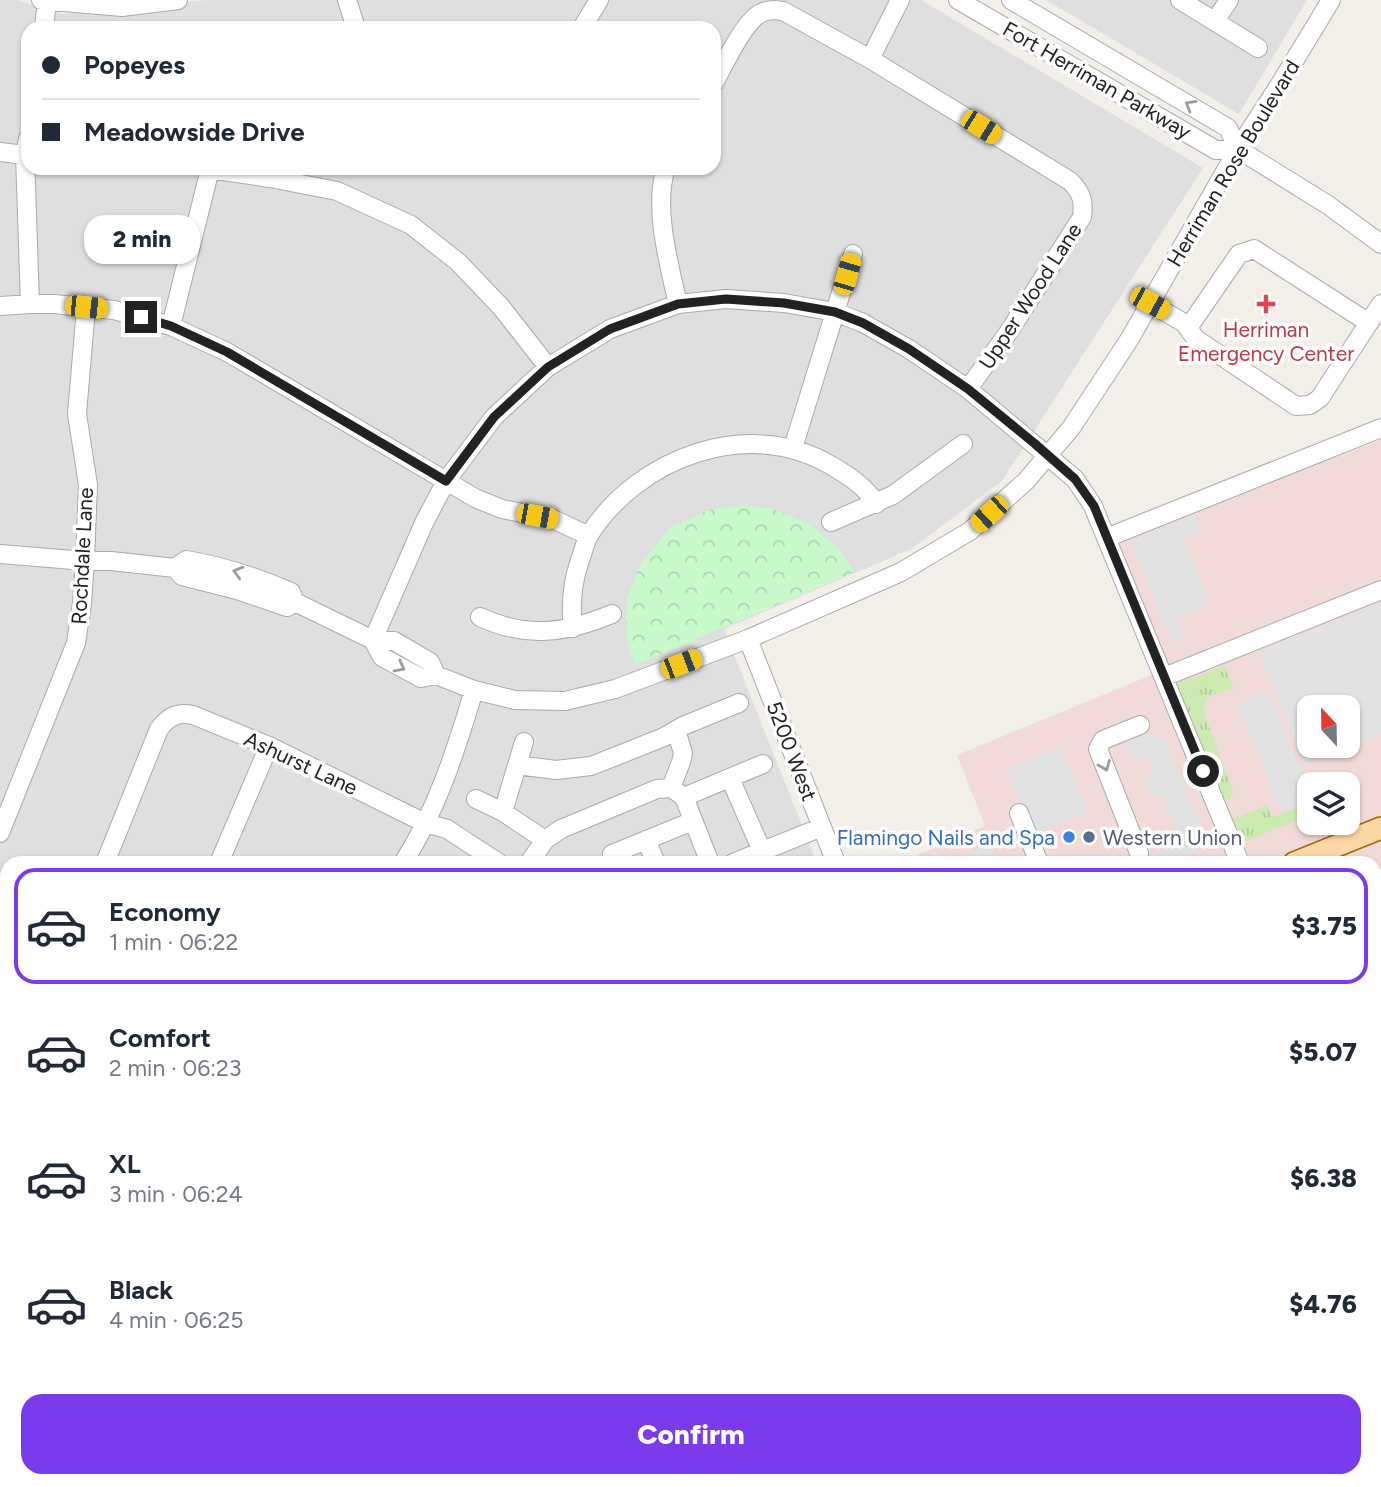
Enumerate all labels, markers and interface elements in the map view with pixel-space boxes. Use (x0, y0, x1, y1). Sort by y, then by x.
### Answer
street label: Fort Herriman Parkway (998, 16, 1196, 144)
text: Popeyes (84, 49, 185, 81)
street label: Herriman Rose Boulevard (1161, 55, 1305, 271)
one-way arrow (1184, 100, 1197, 113)
car (958, 107, 1005, 147)
text: Meadowside Drive (84, 116, 305, 148)
callout: 2 min (83, 216, 199, 264)
street label: Upper Wood Lane (973, 218, 1087, 374)
text: 2 min (113, 225, 171, 253)
car (832, 251, 863, 297)
car (1127, 284, 1174, 322)
car (65, 294, 108, 320)
marker: Herriman Emergency Center (1256, 294, 1276, 314)
route end (125, 301, 157, 333)
place label: Herriman Emergency Center (1178, 317, 1354, 366)
street label: Rochdale Lane (66, 487, 98, 625)
car (967, 492, 1012, 536)
car (515, 502, 560, 530)
one-way arrow (232, 565, 244, 580)
car (658, 647, 705, 681)
one-way arrow (393, 658, 405, 672)
north arrow (1297, 695, 1360, 758)
map controls (1297, 695, 1360, 835)
street label: 5200 West (762, 698, 822, 804)
street label: Ashurst Lane (240, 726, 362, 800)
route start (1187, 755, 1219, 787)
one-way arrow (1096, 760, 1110, 772)
button: layers (1297, 772, 1360, 835)
place label: Flamingo Nails and Spa (837, 825, 1055, 850)
place label: Western Union (1103, 825, 1242, 850)
marker: Flamingo Nails and Spa (1061, 829, 1077, 845)
marker: Western Union (1081, 829, 1097, 845)
icon: car (25, 895, 88, 958)
text: Economy (109, 896, 221, 928)
text: $3.75 (1291, 910, 1357, 942)
text: 1 min · 06:22 (109, 928, 238, 956)
icon: car (25, 1021, 88, 1084)
text: Comfort (109, 1022, 211, 1054)
text: $5.07 (1289, 1036, 1357, 1068)
text: 2 min · 06:23 (109, 1054, 241, 1082)
icon: car (25, 1147, 88, 1210)
text: XL (109, 1148, 141, 1180)
text: $6.38 (1290, 1162, 1357, 1194)
text: 3 min · 06:24 (109, 1180, 243, 1208)
icon: car (25, 1273, 88, 1336)
text: Black (109, 1274, 173, 1306)
text: $4.76 (1289, 1288, 1357, 1320)
text: 4 min · 06:25 (109, 1306, 244, 1334)
button: Confirm (21, 1394, 1361, 1474)

